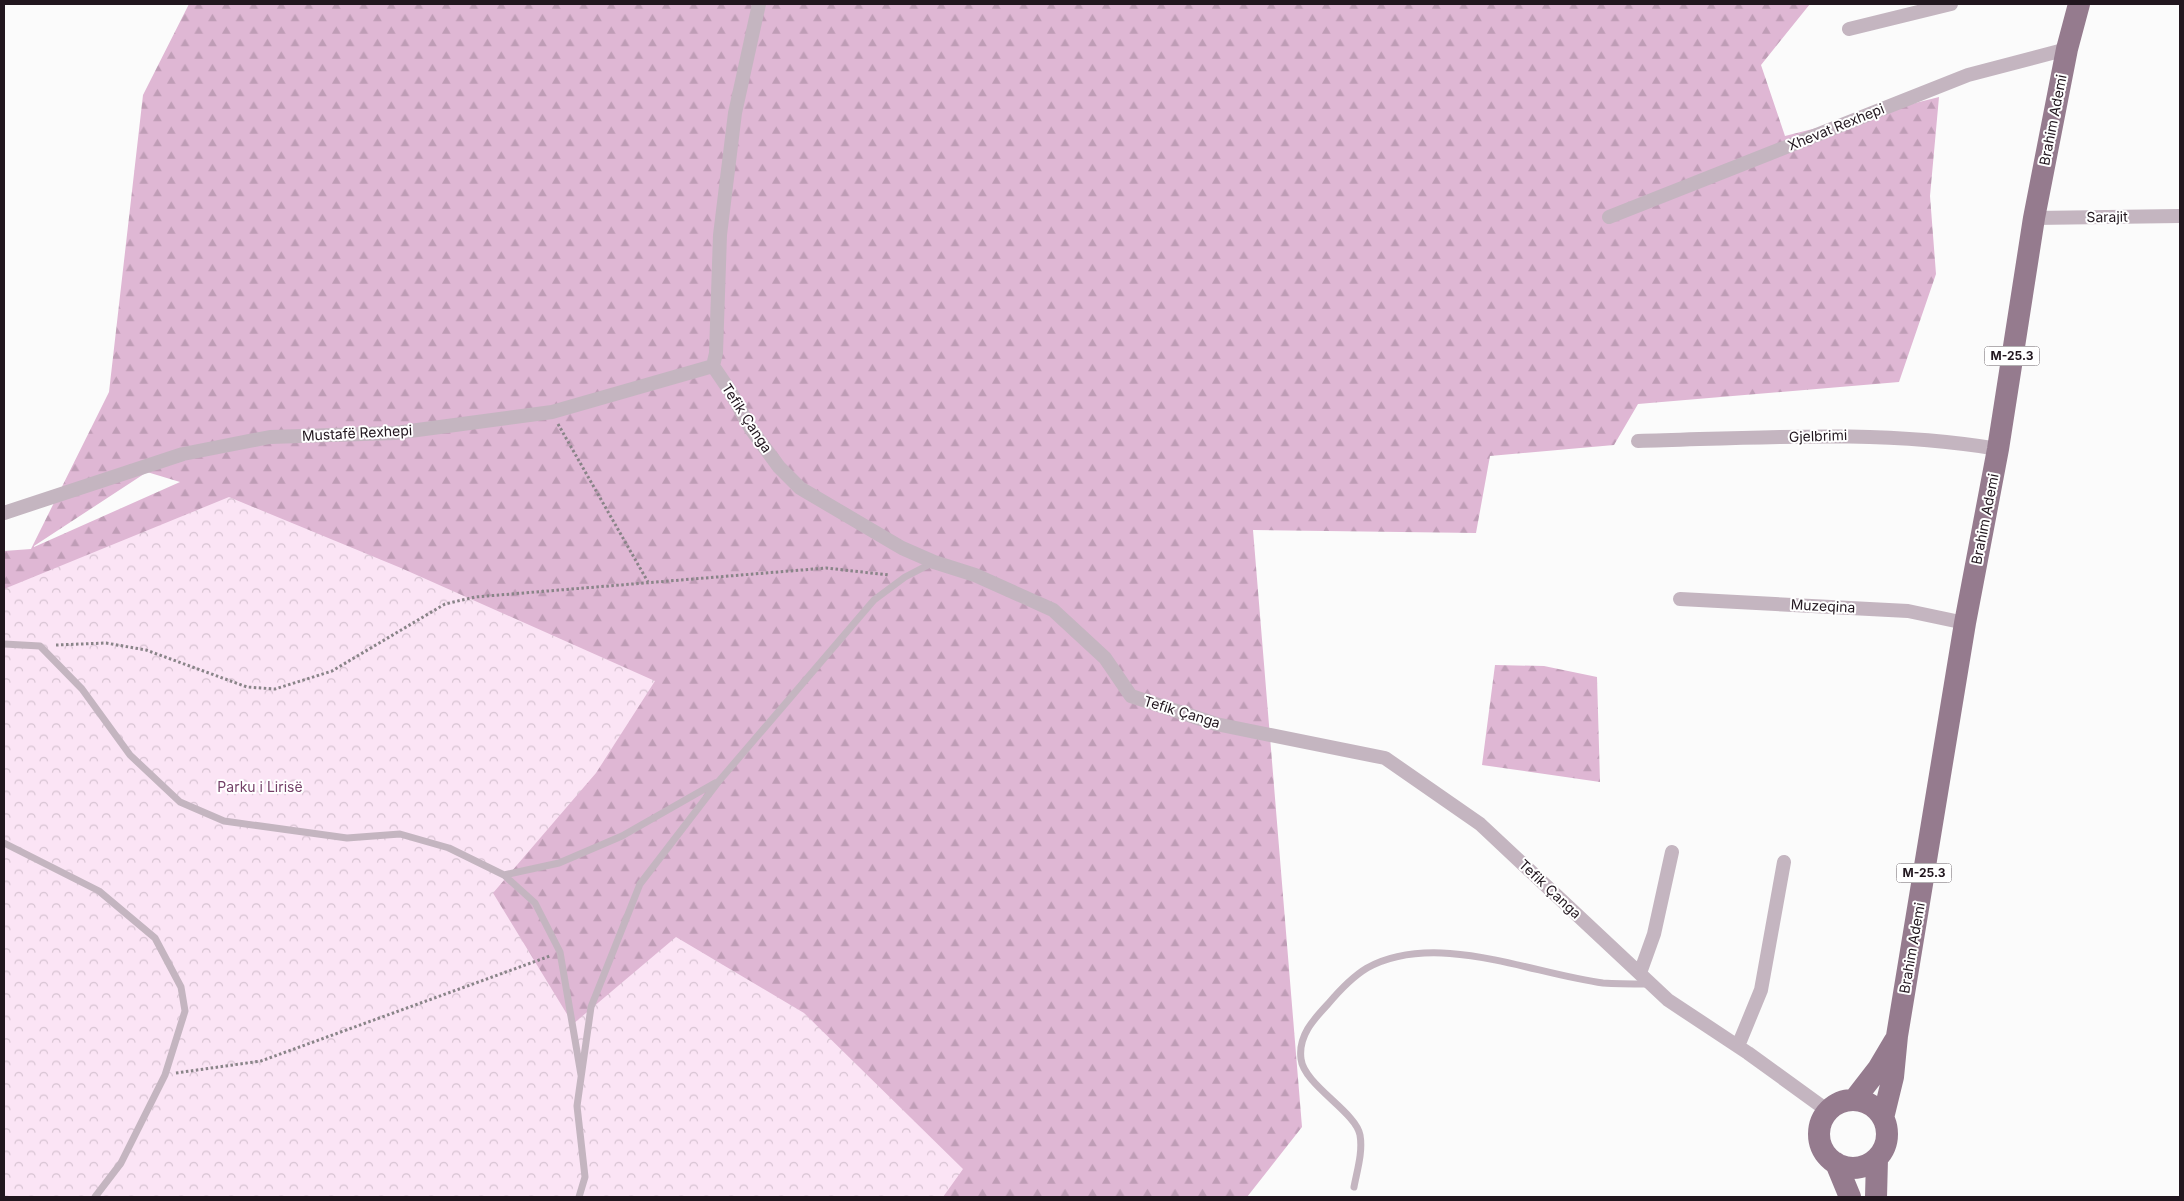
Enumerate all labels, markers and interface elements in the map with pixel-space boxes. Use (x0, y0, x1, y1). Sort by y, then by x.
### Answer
street label: Brahim Ademi (2035, 73, 2070, 167)
street label: Xhevat Rexhepi (1785, 99, 1887, 154)
street label: Sarajit (2086, 208, 2128, 225)
road number: M-25.3 (1984, 346, 2040, 366)
street label: Tefik Çanga (719, 380, 776, 456)
street label: Mustafë Rexhepi (301, 421, 413, 444)
street label: Gjelbrimi (1788, 426, 1848, 445)
street label: Brahim Ademi (1967, 472, 2002, 566)
street label: Muzeqina (1790, 595, 1856, 616)
street label: Tefik Çanga (1142, 692, 1222, 731)
park label: Parku i Lirisë (217, 778, 303, 795)
street label: Tefik Çanga (1516, 855, 1585, 922)
road number: M-25.3 (1896, 864, 1952, 882)
street label: Brahim Ademi (1895, 901, 1928, 995)

